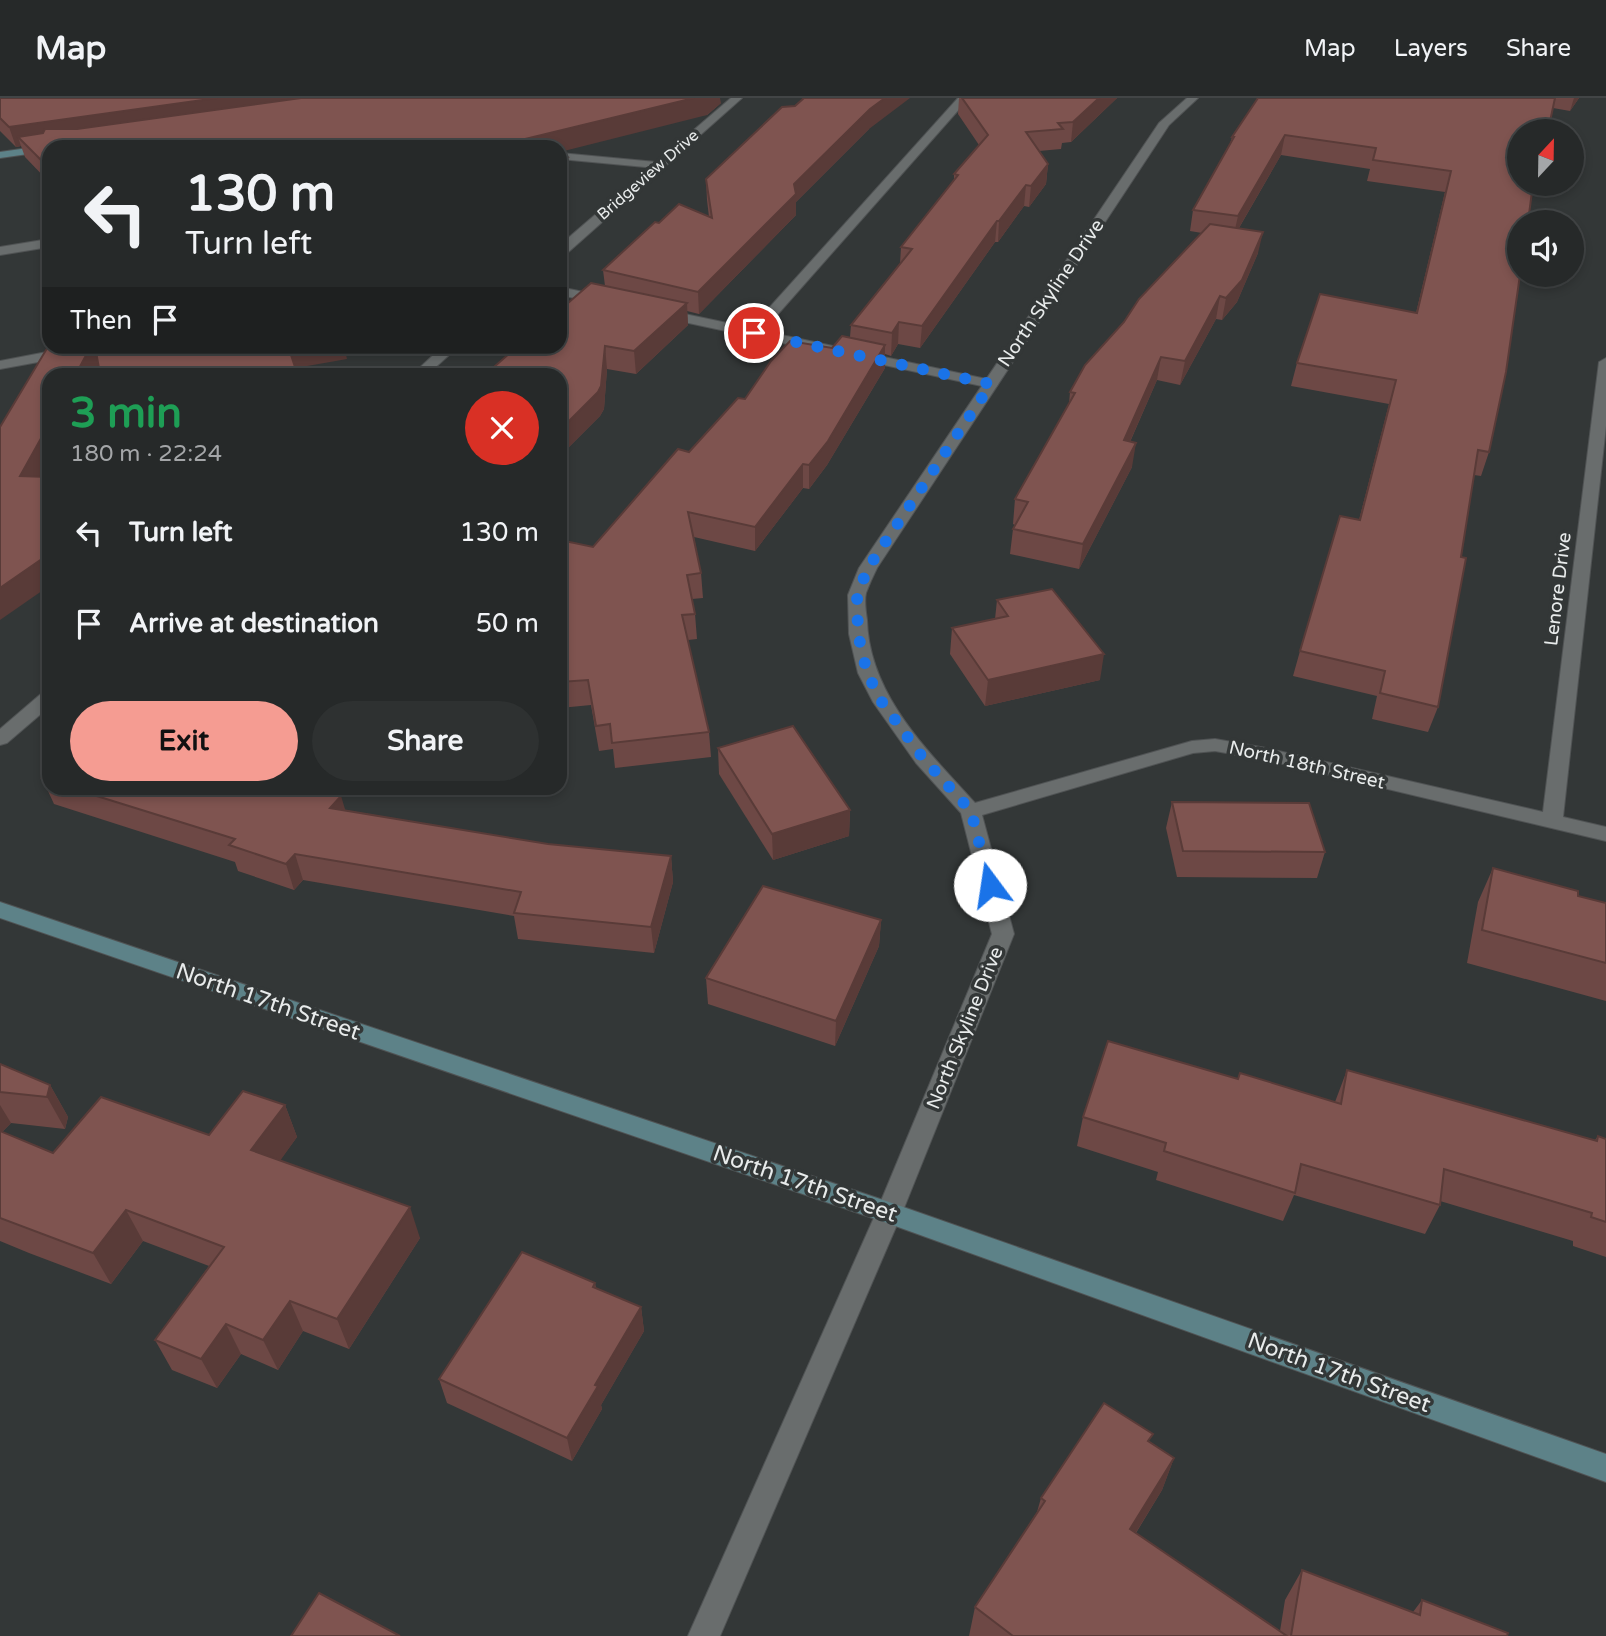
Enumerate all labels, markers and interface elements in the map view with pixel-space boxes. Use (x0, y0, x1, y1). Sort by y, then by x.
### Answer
text: Map (35, 29, 106, 68)
text: Map (1304, 34, 1356, 63)
text: Layers (1394, 34, 1468, 63)
text: Share (1506, 34, 1571, 63)
north arrow (1507, 119, 1584, 196)
map controls (1507, 119, 1584, 287)
street label: Bridgeview Drive (593, 125, 703, 225)
text: 130 m (185, 165, 335, 224)
icon: left (70, 168, 161, 259)
button: sound (1507, 210, 1584, 287)
street label: North Skyline Drive (993, 215, 1109, 371)
text: Turn left (185, 225, 312, 263)
icon: arrive (146, 301, 184, 339)
pin (724, 303, 784, 363)
text: Then (70, 305, 132, 336)
icon: arrive (735, 314, 773, 352)
text: 3 min (70, 388, 182, 439)
button: close (465, 391, 539, 465)
text: 180 m · 22:24 (70, 440, 222, 468)
icon: left (70, 514, 108, 552)
text: Turn left (129, 517, 232, 548)
text: 130 m (459, 517, 539, 548)
street label: Lenore Drive (1540, 531, 1576, 647)
icon: arrive (70, 605, 108, 643)
text: Arrive at destination (129, 608, 379, 639)
text: 50 m (476, 608, 539, 639)
button: Exit (70, 701, 298, 781)
button: Share (312, 701, 539, 781)
street label: North 18th Street (1227, 736, 1387, 794)
position arrow (953, 848, 1027, 922)
street label: North Skyline Drive (922, 944, 1008, 1112)
street label: North 17th Street (172, 957, 364, 1047)
street label: North 17th Street (709, 1139, 901, 1229)
street label: North 17th Street (1243, 1327, 1435, 1419)

